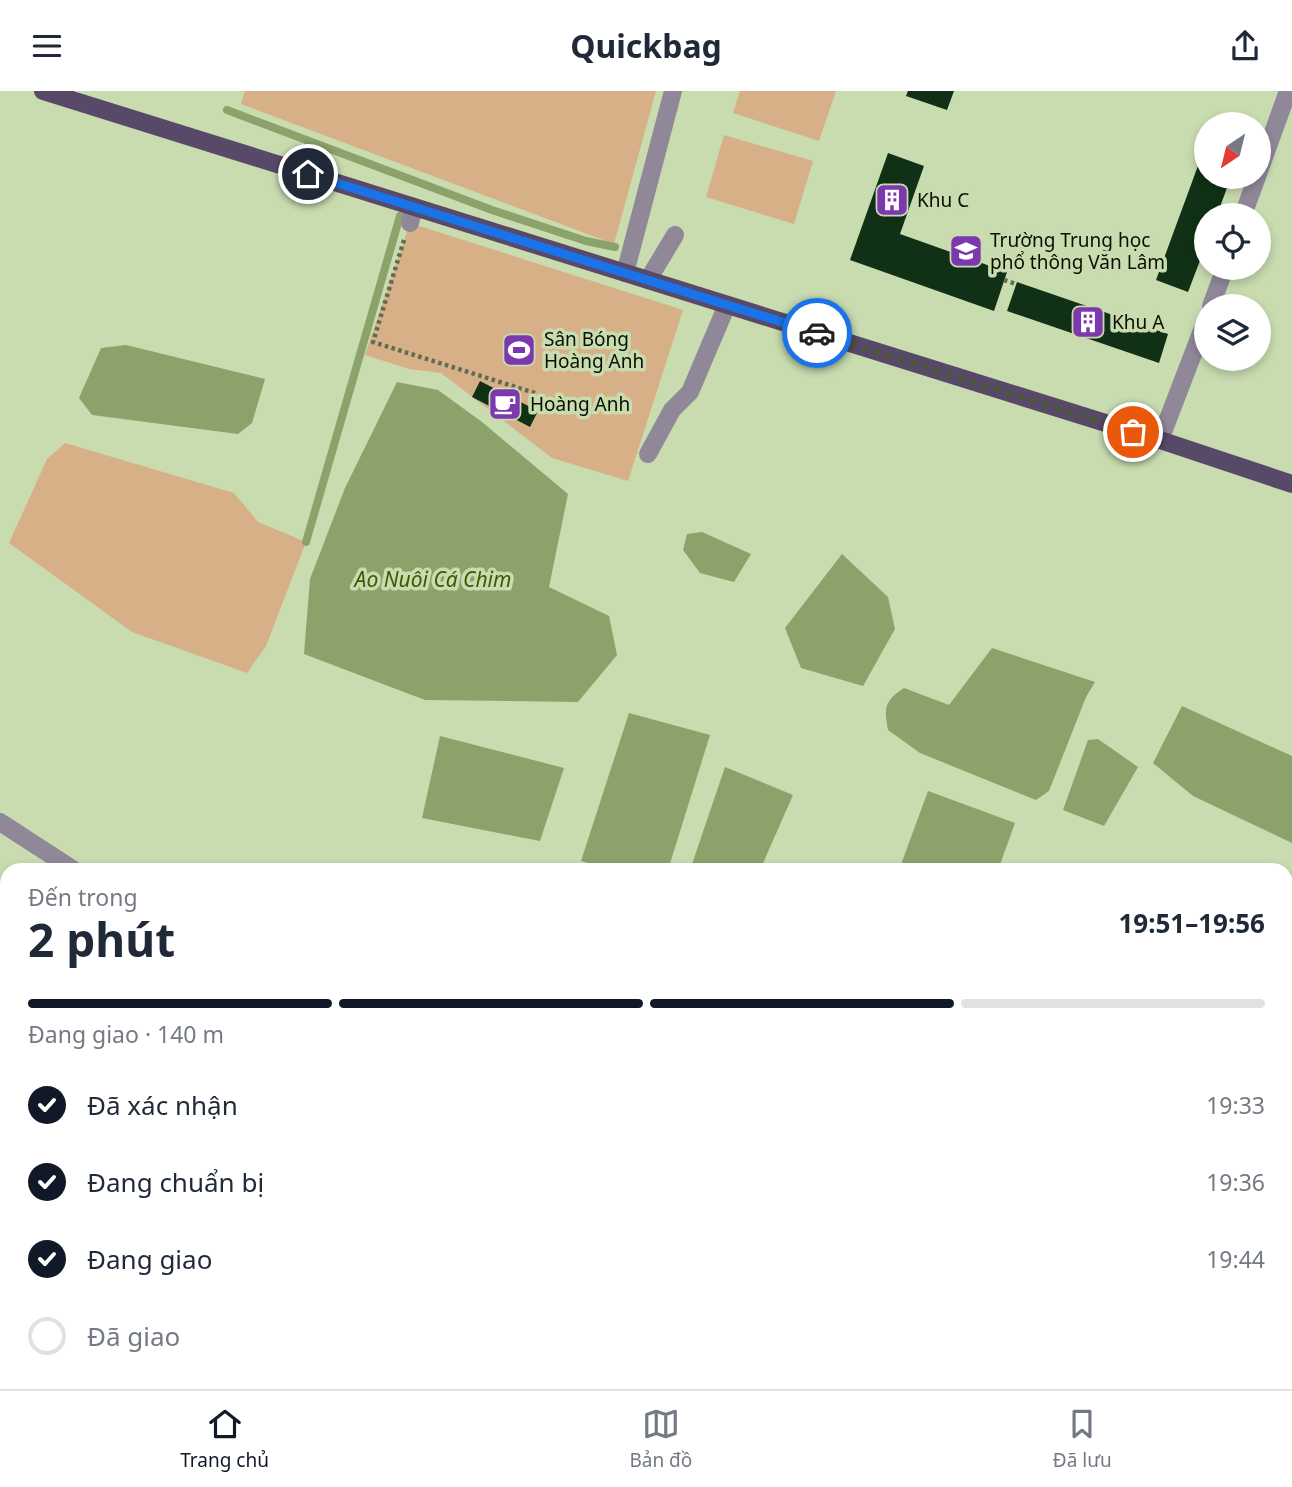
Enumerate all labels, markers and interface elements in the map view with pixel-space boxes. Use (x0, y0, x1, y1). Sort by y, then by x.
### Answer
text: Quickbag (570, 24, 722, 67)
icon: menu (28, 27, 66, 65)
icon: share (1226, 27, 1264, 65)
north arrow (1194, 112, 1270, 189)
map controls (1194, 112, 1271, 371)
pin (278, 144, 338, 204)
icon: home (289, 155, 327, 193)
building icon: Khu C (873, 181, 911, 219)
place label: Khu C (917, 187, 969, 213)
button: locate (1194, 203, 1271, 280)
place label: Trường Trung học phổ thông Văn Lâm (990, 227, 1165, 275)
school or university icon: Trường Trung học phổ thông Văn Lâm (947, 232, 985, 270)
button: layers (1194, 294, 1271, 371)
courier (782, 298, 852, 368)
building icon: Khu A (1069, 303, 1107, 341)
place label: Khu A (1112, 309, 1165, 335)
icon: car (798, 314, 836, 352)
place label: Sân Bóng Hoàng Anh (544, 326, 644, 374)
sports icon: Sân Bóng Hoàng Anh (500, 331, 538, 369)
cafe icon: Hoàng Anh (486, 385, 524, 423)
place label: Hoàng Anh (530, 391, 630, 417)
pin (1103, 402, 1163, 462)
icon: bag (1114, 413, 1152, 451)
water label: Ao Nuôi Cá Chim (353, 565, 511, 593)
text: Đến trong (28, 881, 138, 913)
text: 19:51–19:56 (1118, 905, 1265, 941)
text: 2 phút (28, 908, 175, 970)
text: Đang giao · 140 m (28, 1018, 224, 1050)
icon: check (28, 1086, 66, 1124)
text: Đã xác nhận (87, 1087, 238, 1123)
text: 19:33 (1206, 1089, 1265, 1121)
icon: check (28, 1163, 66, 1201)
text: Đang chuẩn bị (87, 1164, 264, 1200)
text: 19:36 (1206, 1166, 1265, 1198)
icon: check (28, 1240, 66, 1278)
text: Đang giao (87, 1241, 212, 1277)
text: 19:44 (1206, 1243, 1265, 1275)
text: Đã giao (87, 1318, 180, 1354)
tab: Trang chủ (180, 1405, 269, 1473)
tab: Bản đồ (629, 1405, 692, 1473)
tab: Đã lưu (1053, 1405, 1112, 1473)

